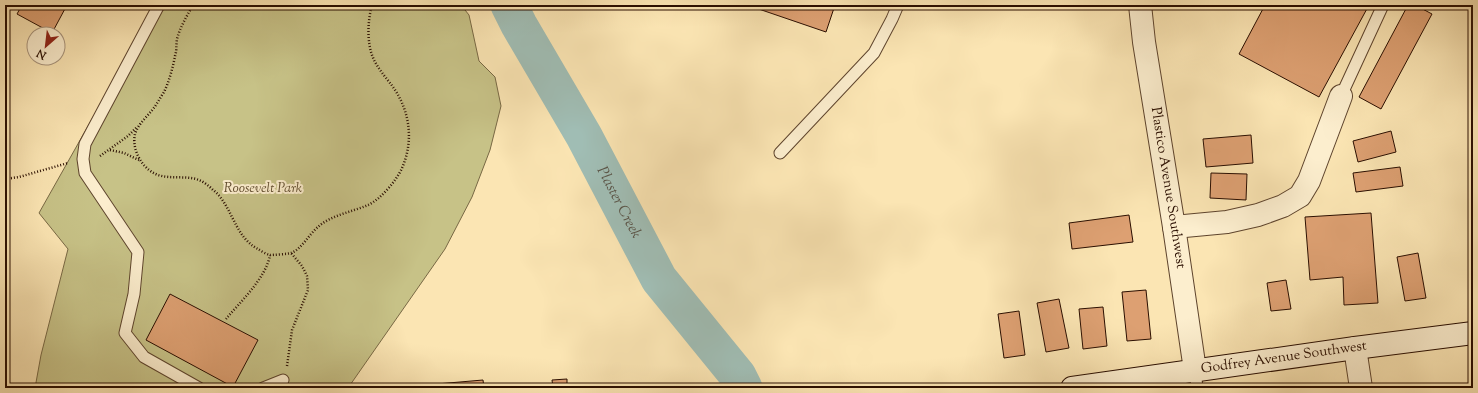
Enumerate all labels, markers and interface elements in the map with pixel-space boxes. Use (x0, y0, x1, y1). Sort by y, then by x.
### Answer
north arrow (26, 26, 66, 66)
text: N (34, 45, 50, 64)
street label: Plastico Avenue Southwest (1145, 106, 1190, 270)
water label: Plaster Creek (591, 163, 646, 242)
park label: Roosevelt Park (224, 179, 303, 199)
street label: Godfrey Avenue Southwest (1200, 337, 1368, 380)

